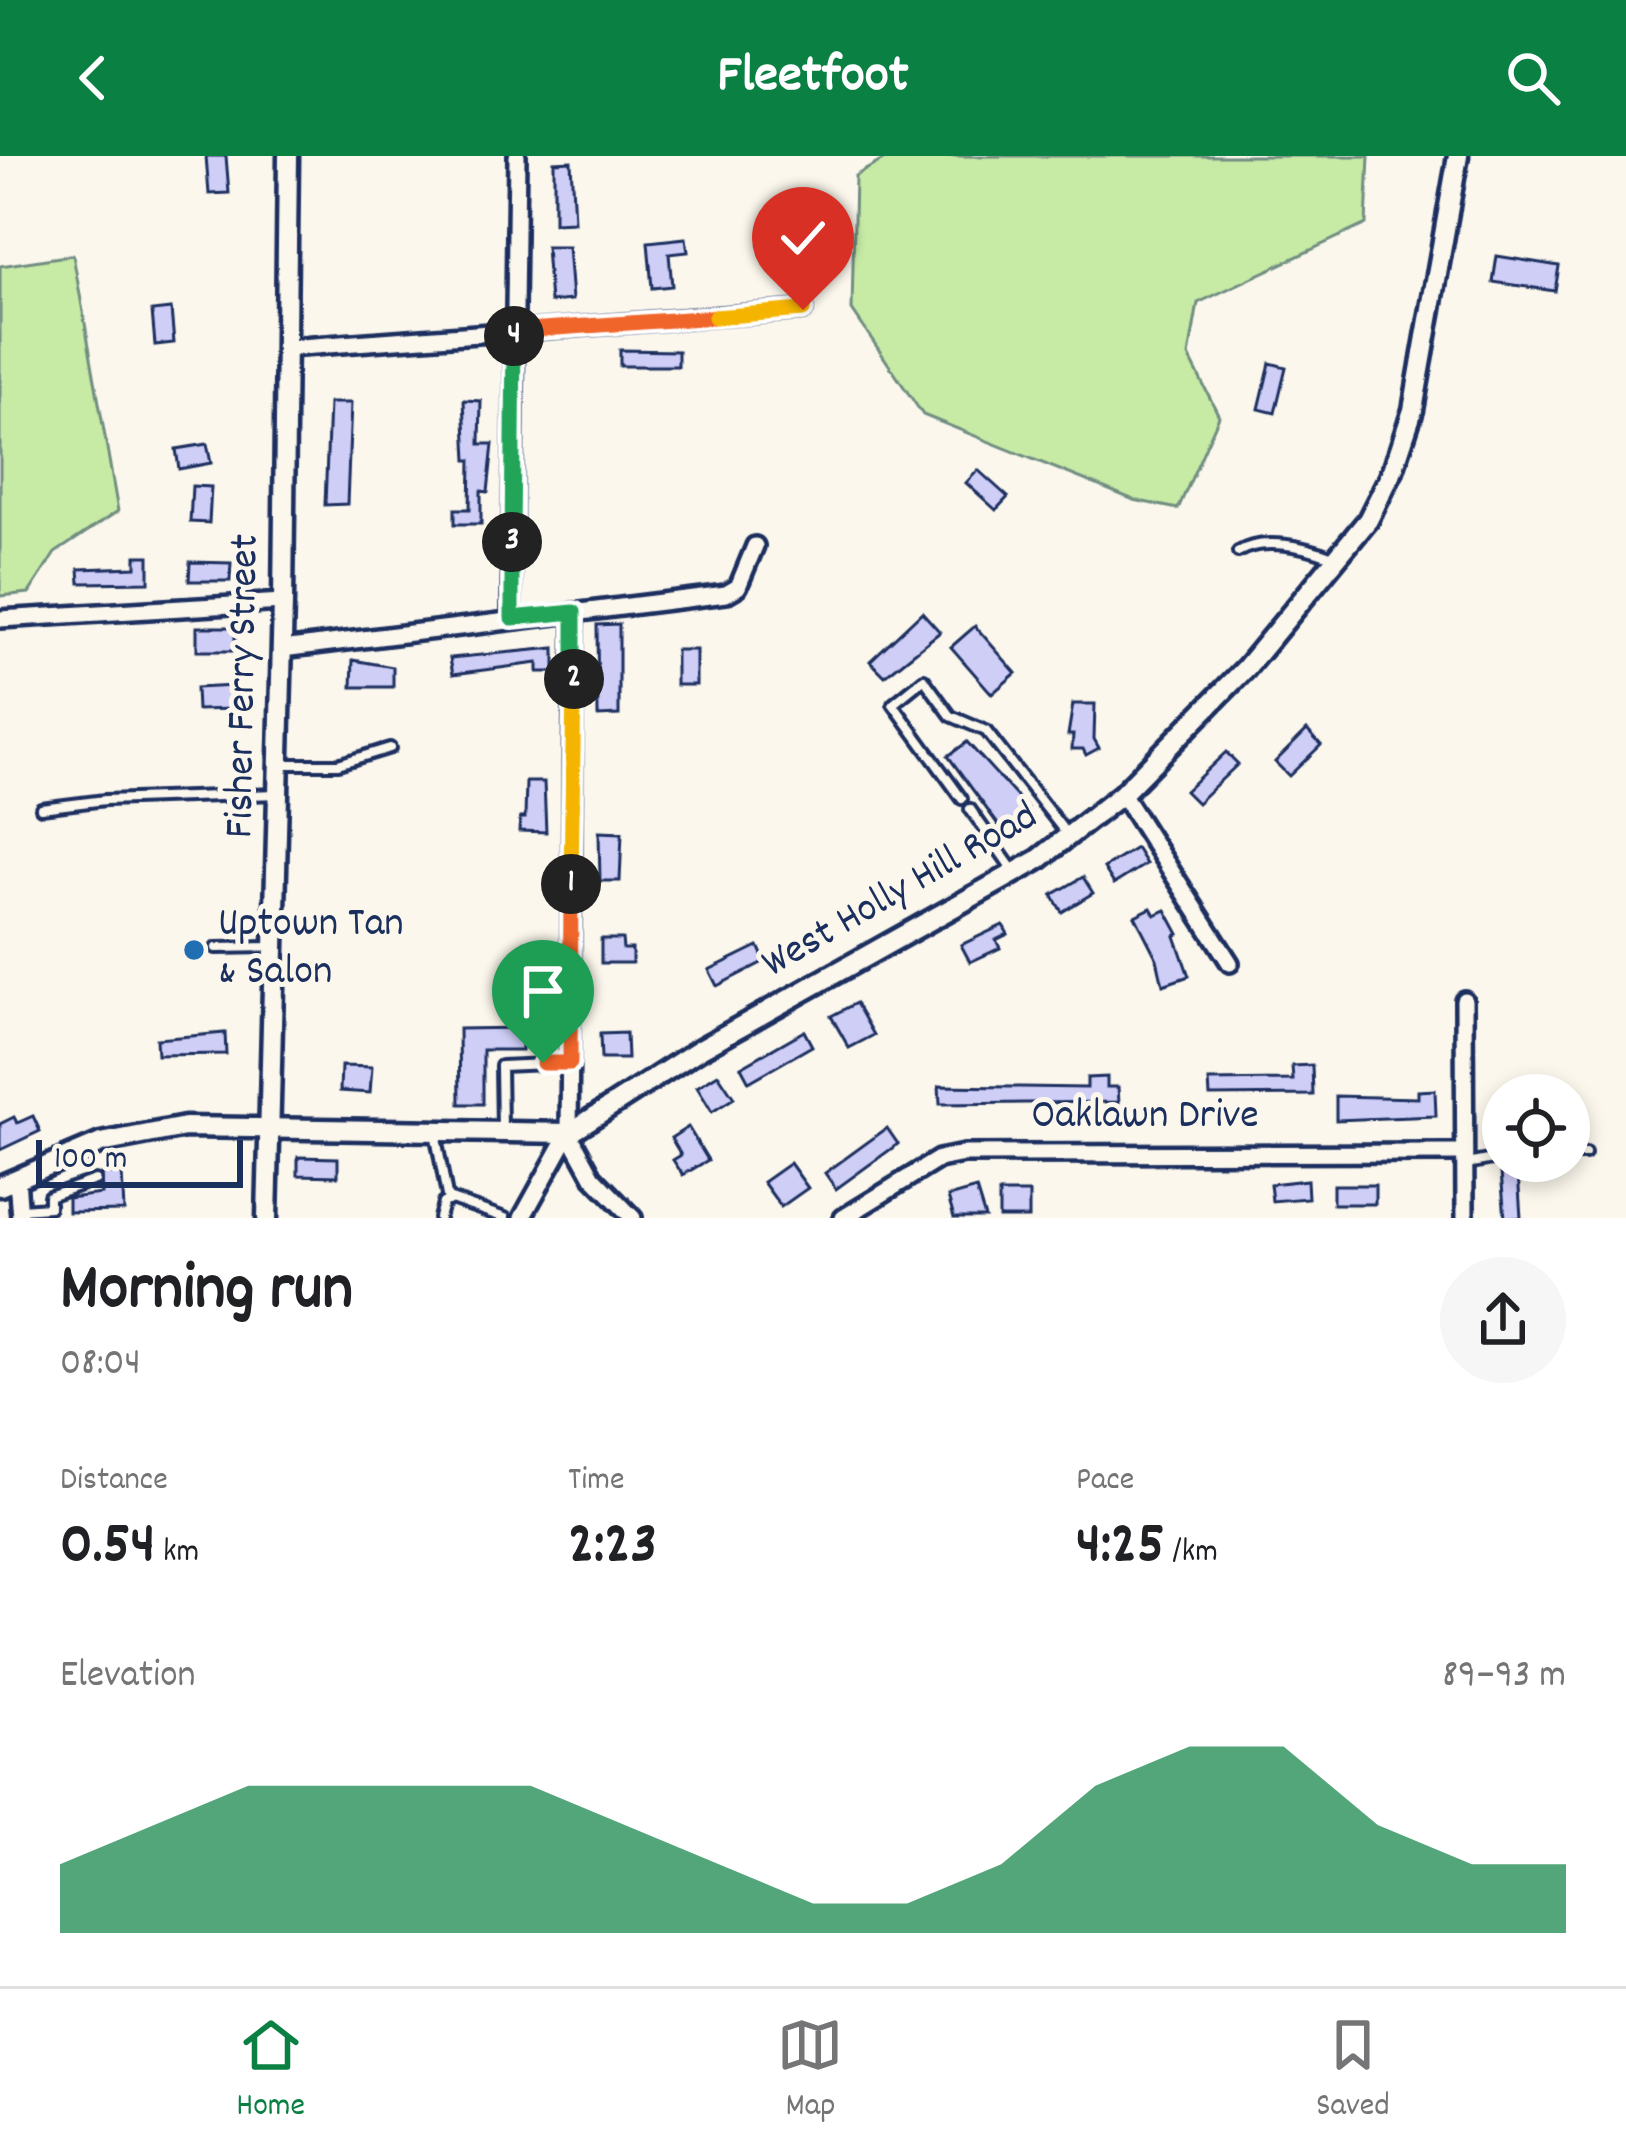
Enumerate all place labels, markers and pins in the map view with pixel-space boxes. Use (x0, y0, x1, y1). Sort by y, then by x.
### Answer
pin (752, 187, 854, 310)
pin: 4 (484, 306, 544, 366)
pin: 3 (482, 512, 542, 572)
pin: 2 (544, 649, 604, 709)
pin: 1 (541, 854, 601, 914)
place label: Uptown Tan & Salon (218, 896, 404, 1004)
marker: Uptown Tan & Salon (181, 937, 207, 963)
pin (492, 940, 594, 1063)

